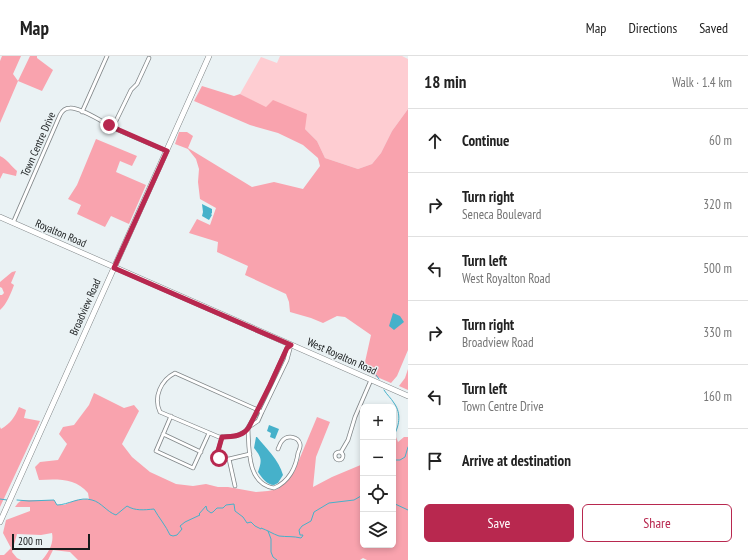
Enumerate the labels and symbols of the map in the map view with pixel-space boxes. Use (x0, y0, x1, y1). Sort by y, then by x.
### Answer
street label: Town Centre Drive (18, 109, 59, 178)
route end (100, 116, 118, 134)
street label: Royalton Road (33, 216, 89, 250)
street label: Broadview Road (66, 276, 104, 338)
street label: West Royalton Road (305, 334, 379, 378)
route start (210, 449, 228, 467)
scale bar (12, 532, 90, 551)

